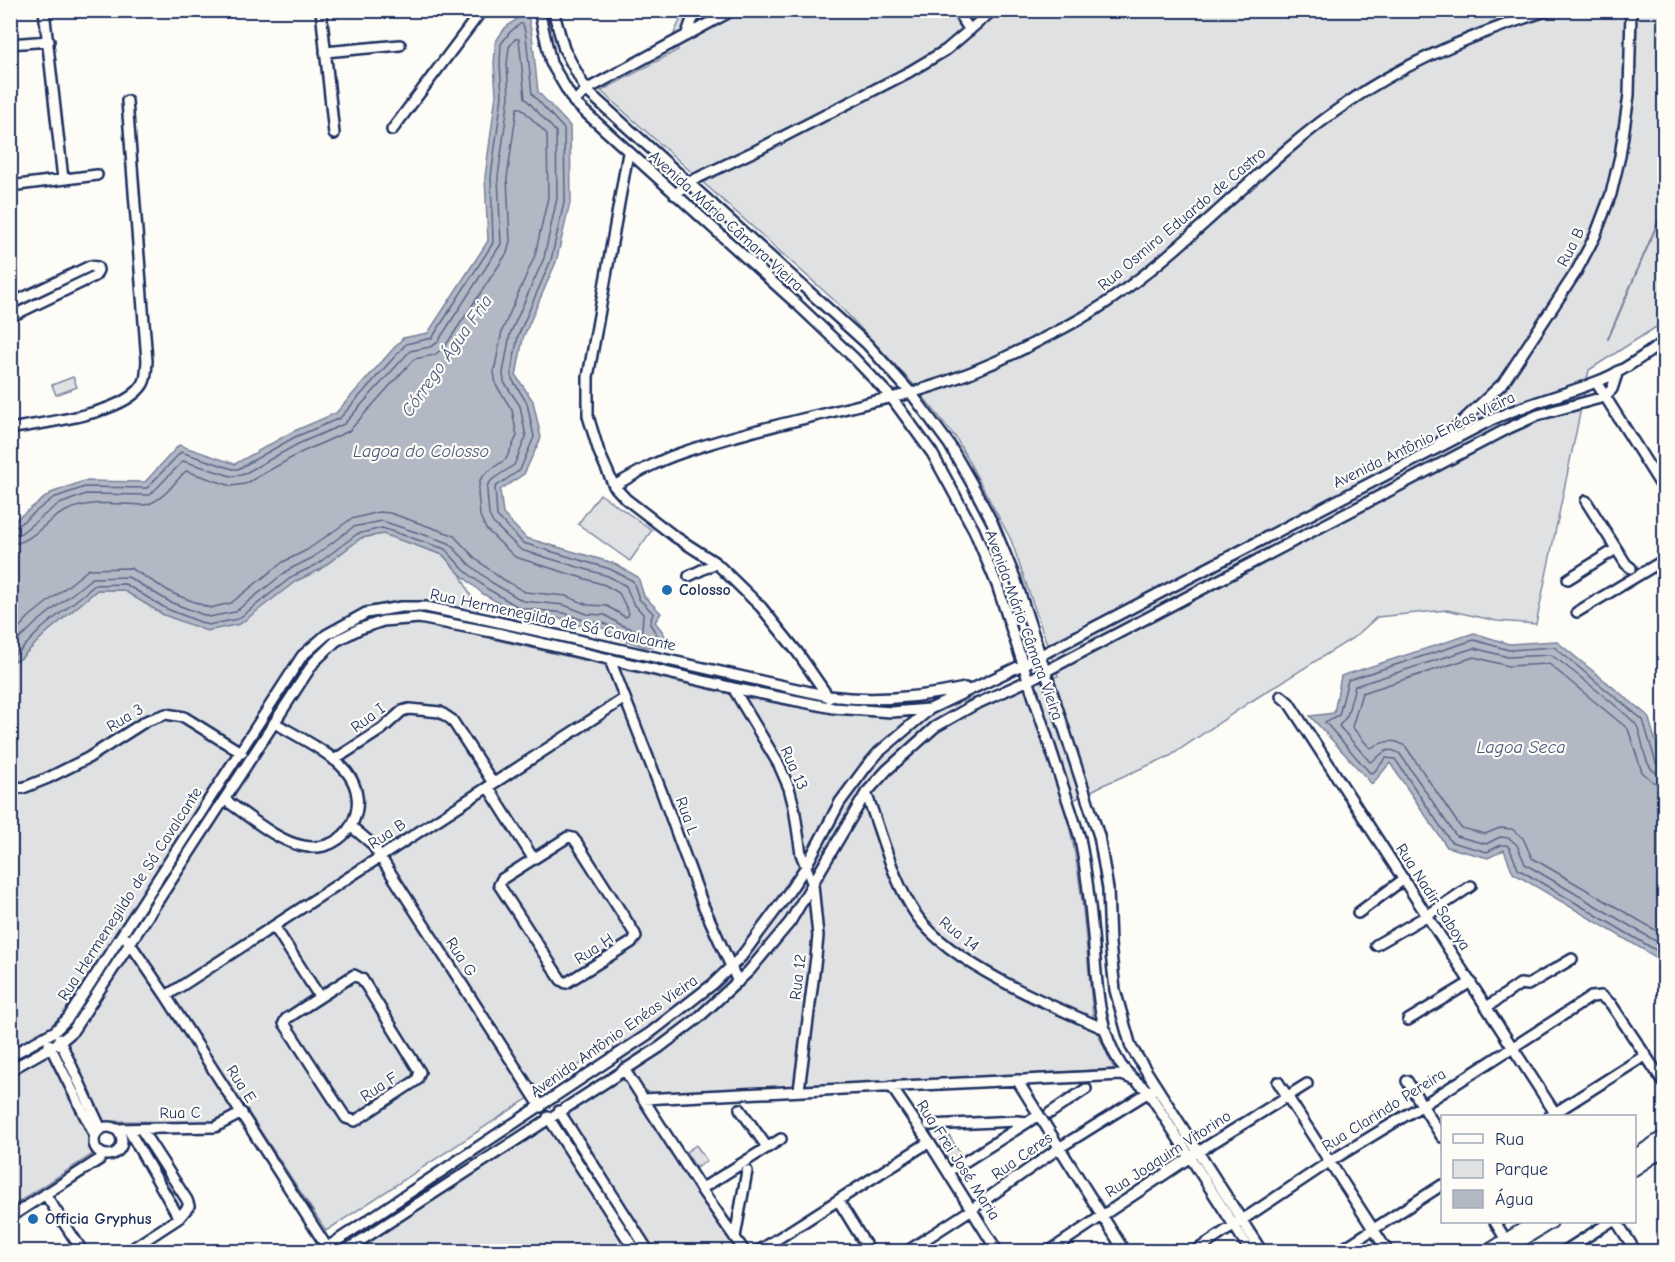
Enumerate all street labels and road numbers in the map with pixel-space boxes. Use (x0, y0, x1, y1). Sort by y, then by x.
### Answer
street label: Rua Osmira Eduardo de Castro (1095, 144, 1269, 294)
street label: Avenida Mário Câmara Vieira (645, 147, 807, 295)
street label: Rua B (1554, 224, 1588, 269)
street label: Avenida Antônio Enéas Vieira (1330, 388, 1518, 492)
street label: Avenida Mário Câmara Vieira (981, 527, 1067, 723)
street label: Rua Hermenegildo de Sá Cavalcante (429, 585, 677, 655)
street label: Rua 3 (103, 700, 147, 736)
street label: Rua I (348, 700, 388, 736)
street label: Rua 13 (776, 743, 812, 793)
street label: Rua Hermenegildo de Sá Cavalcante (54, 784, 206, 1004)
street label: Rua L (672, 794, 702, 838)
street label: Rua B (365, 815, 409, 853)
street label: Rua Nadir Saboya (1392, 840, 1474, 954)
street label: Rua 14 (936, 913, 982, 955)
street label: Rua H (571, 930, 617, 968)
street label: Rua G (442, 934, 480, 980)
street label: Rua 12 (786, 953, 810, 1001)
street label: Avenida Antônio Enéas Vieira (527, 971, 701, 1101)
street label: Rua E (222, 1062, 260, 1106)
street label: Rua Clarindo Pereira (1319, 1065, 1449, 1155)
street label: Rua F (357, 1068, 402, 1106)
street label: Rua Frei José Maria (913, 1097, 1003, 1223)
street label: Rua C (159, 1104, 201, 1122)
street label: Rua Joaquim Vitorino (1102, 1107, 1234, 1201)
street label: Rua Ceres (988, 1128, 1056, 1183)

